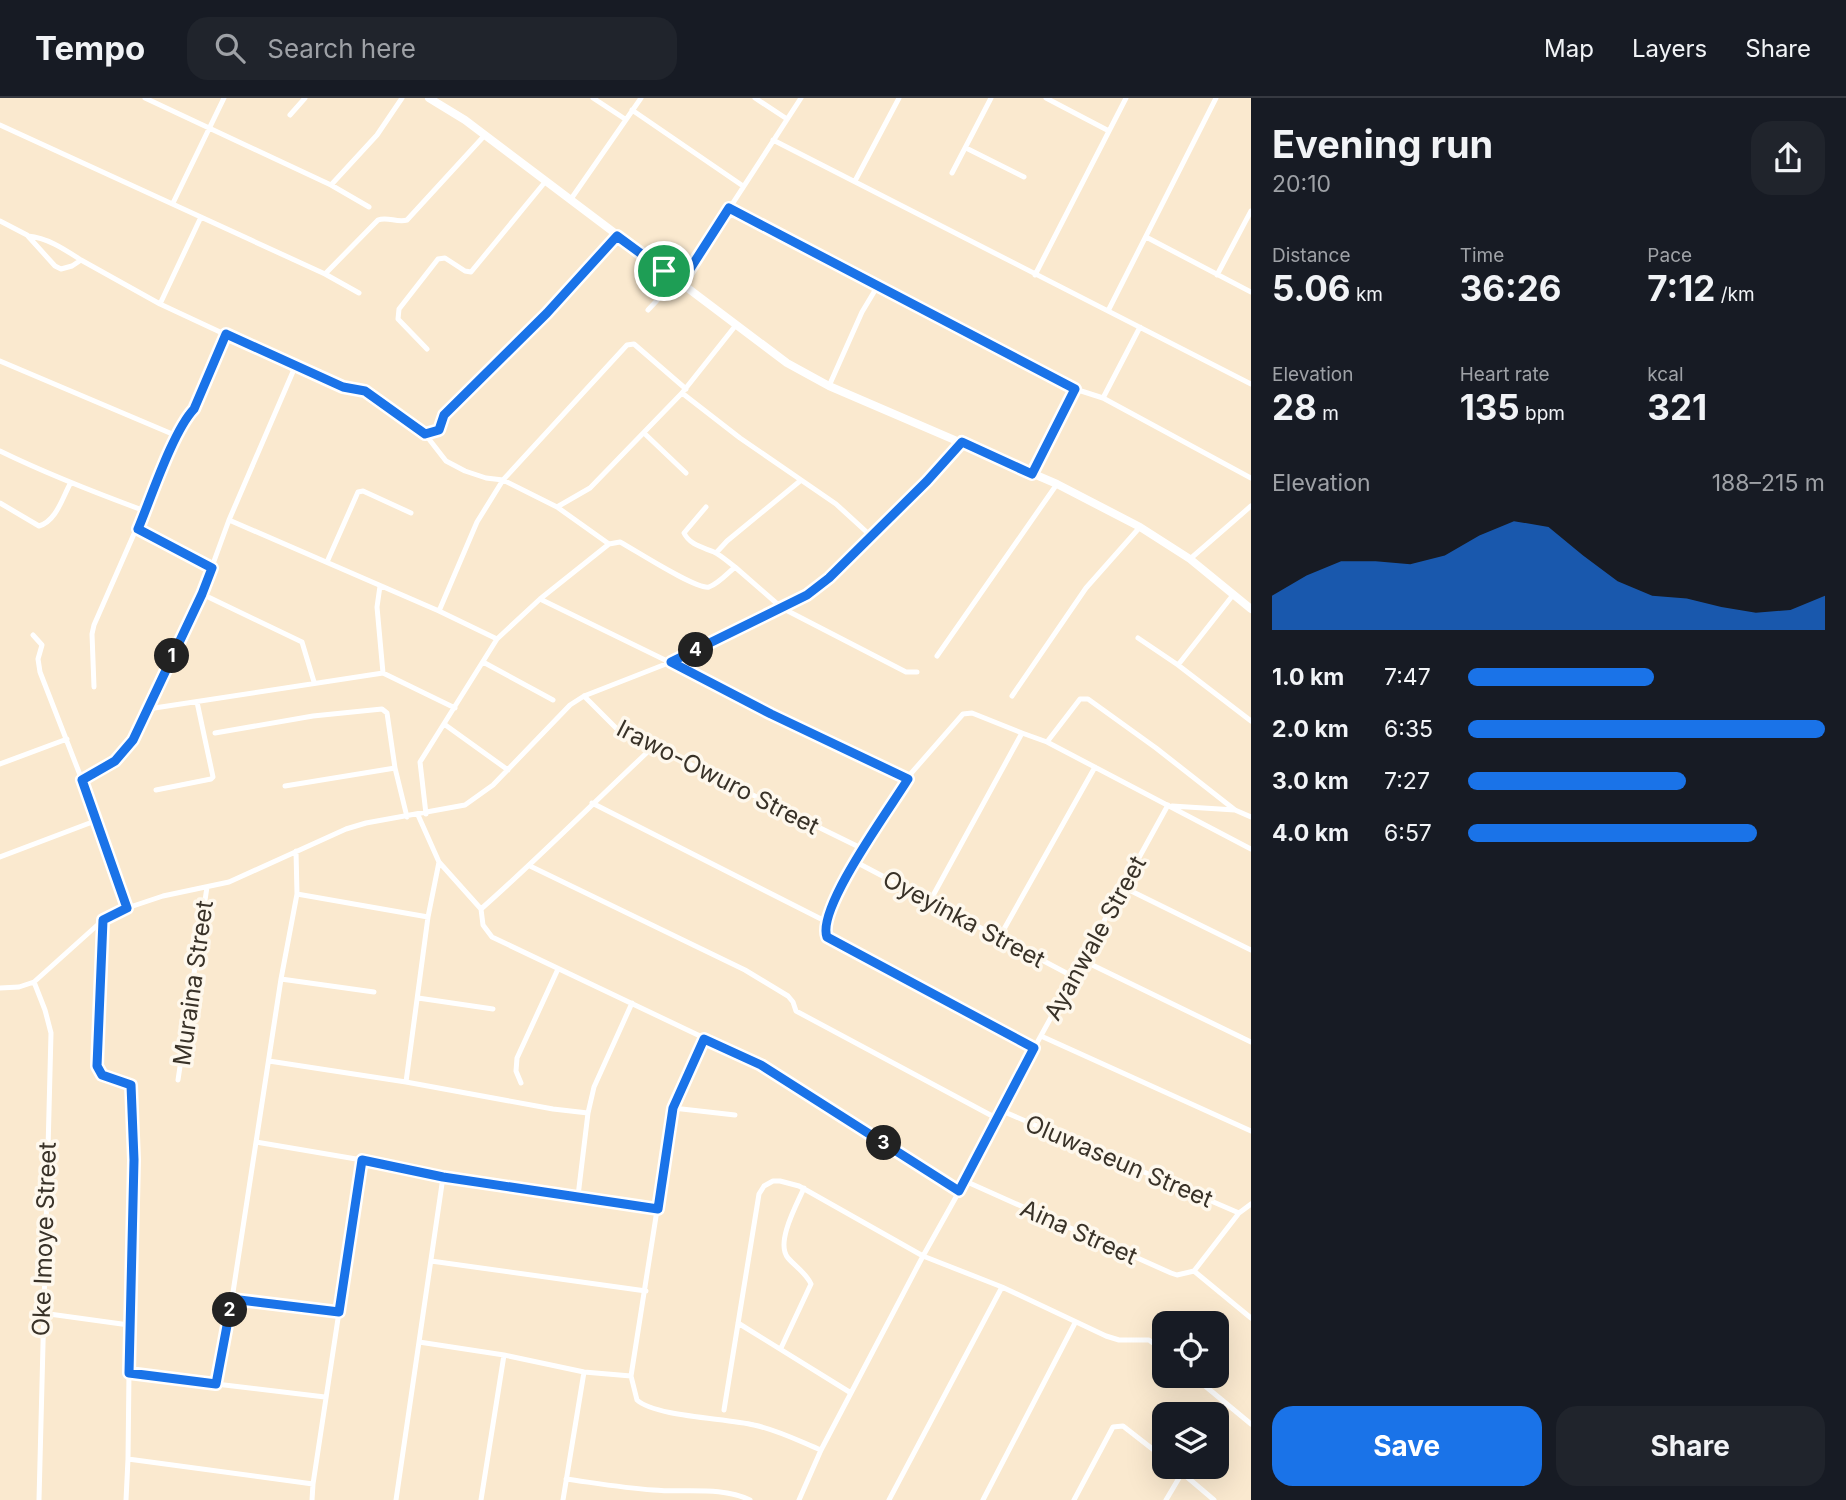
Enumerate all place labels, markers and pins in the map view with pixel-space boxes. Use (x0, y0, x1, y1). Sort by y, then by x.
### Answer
pin (634, 241, 694, 301)
pin: 4 (678, 632, 714, 668)
pin: 1 (154, 638, 190, 674)
pin: 3 (866, 1126, 902, 1160)
pin: 2 (212, 1292, 247, 1328)

